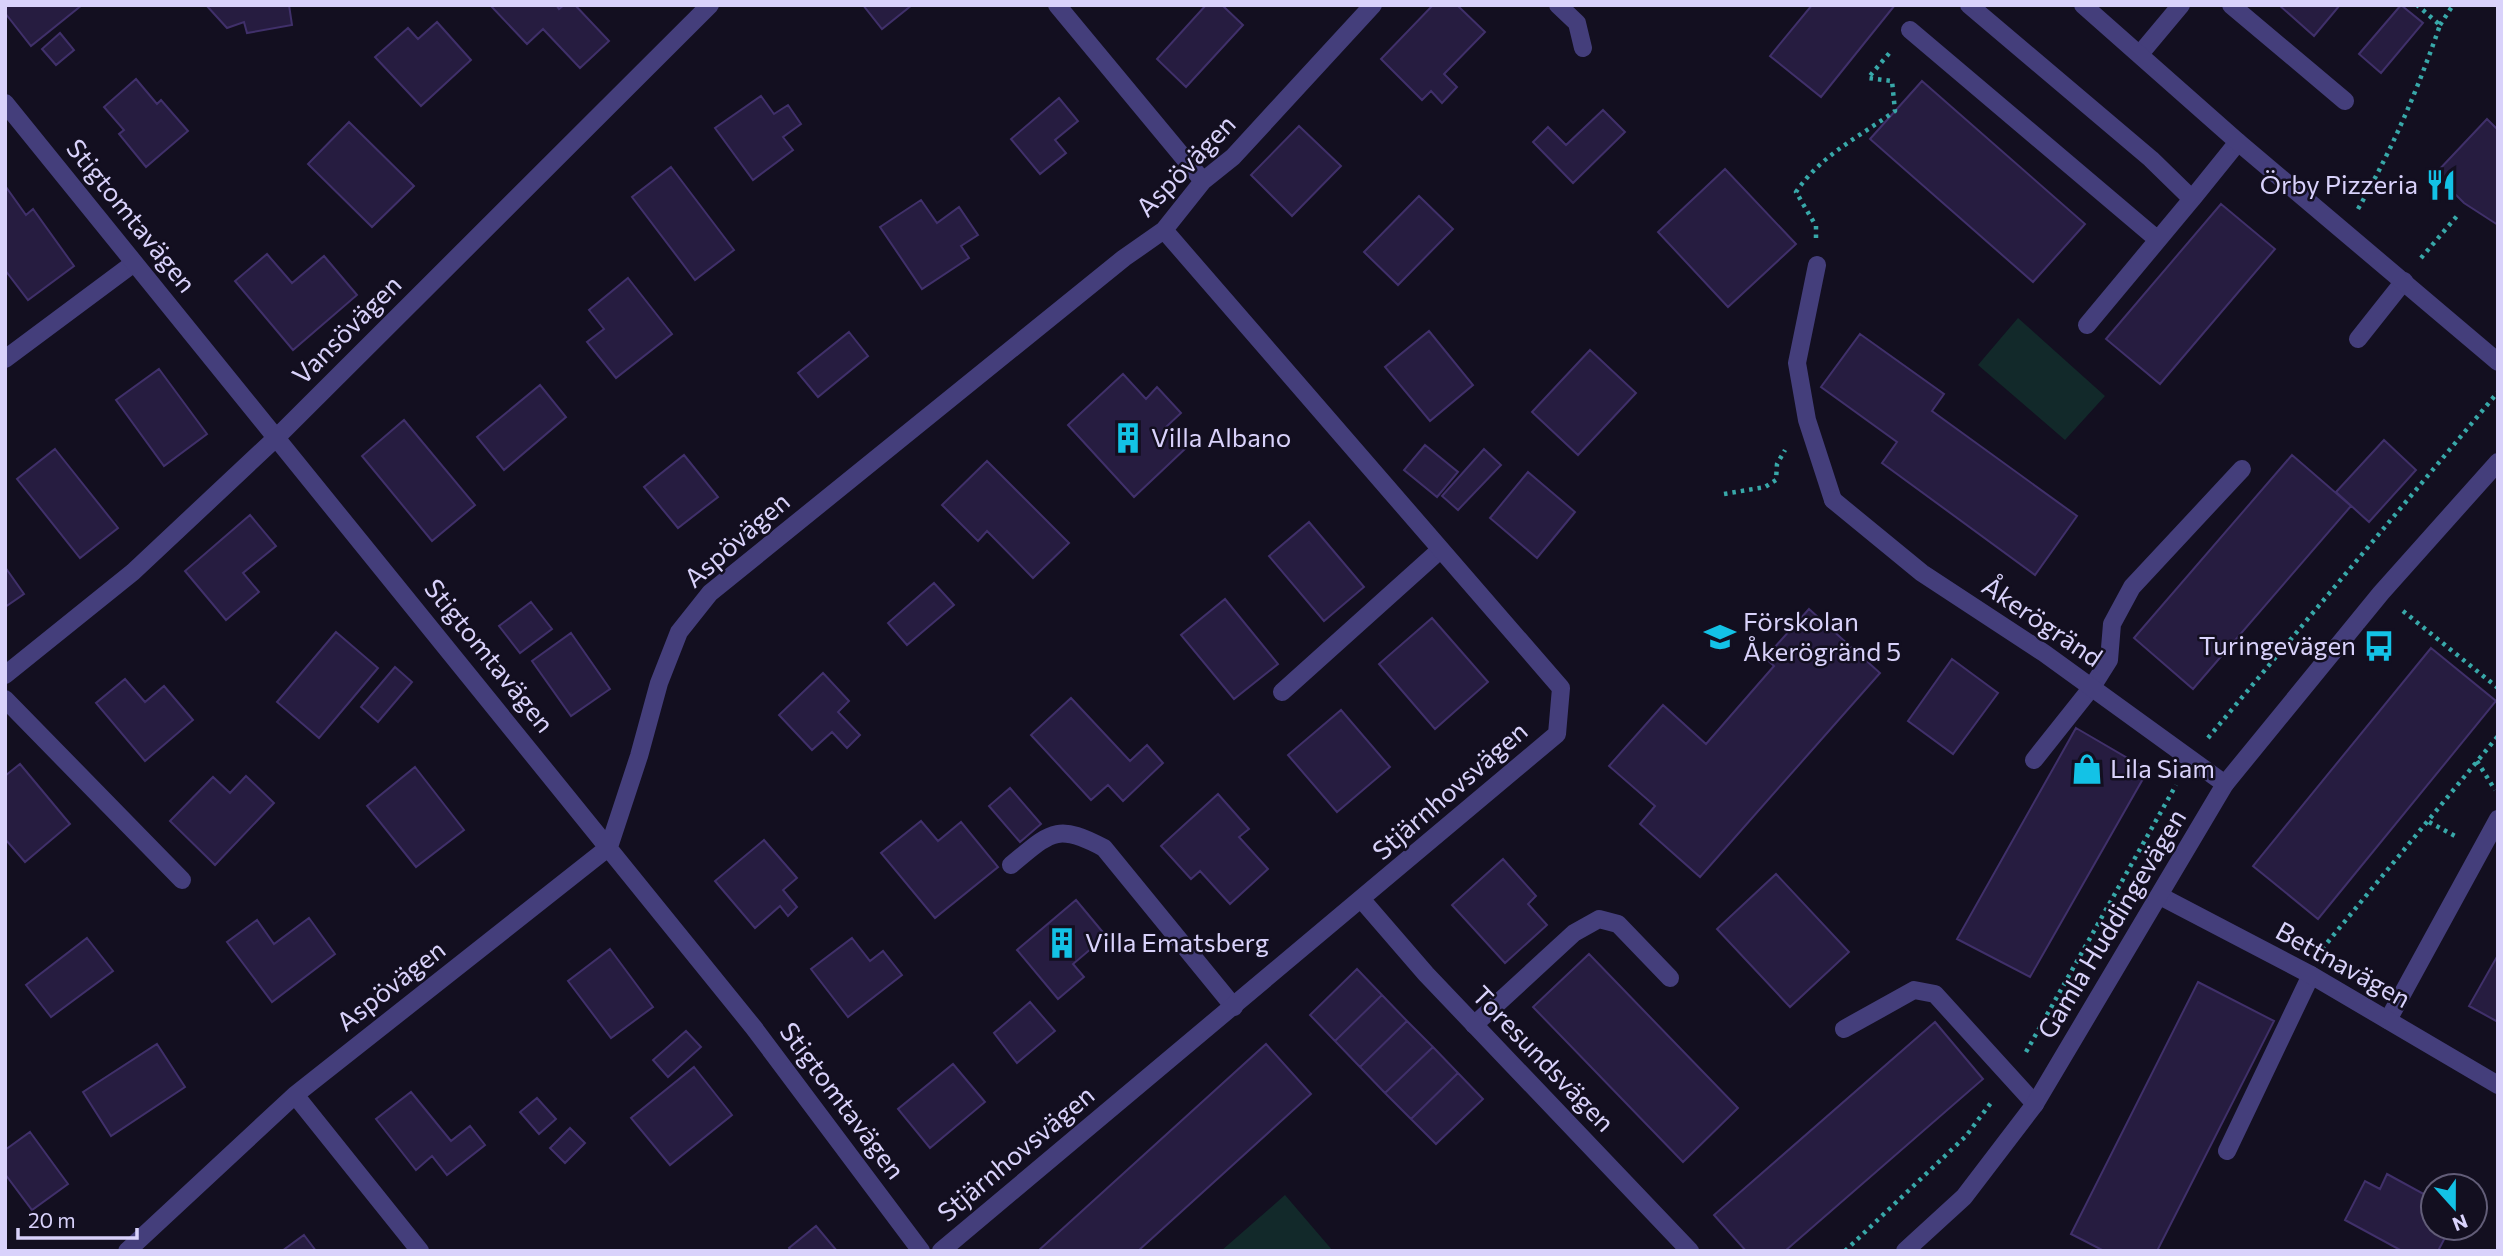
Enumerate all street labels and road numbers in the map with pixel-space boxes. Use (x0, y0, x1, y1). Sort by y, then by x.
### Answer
street label: Aspövägen (1129, 108, 1241, 222)
street label: Stigtomtavägen (61, 132, 203, 298)
street label: Vansövägen (285, 268, 407, 390)
street label: Aspövägen (677, 485, 795, 593)
street label: Åkerögränd (1977, 569, 2109, 672)
street label: Stigtomtavägen (419, 572, 561, 738)
street label: Stjärnhovsvägen (1365, 714, 1533, 865)
street label: Gamla Huddingevägen (2030, 803, 2192, 1044)
street label: Bettnavägen (2271, 914, 2416, 1013)
street label: Aspövägen (330, 933, 451, 1037)
street label: Toresundsvägen (1467, 979, 1621, 1137)
street label: Stigtomtavägen (774, 1016, 912, 1185)
street label: Stjärnhovsvägen (930, 1078, 1100, 1227)

